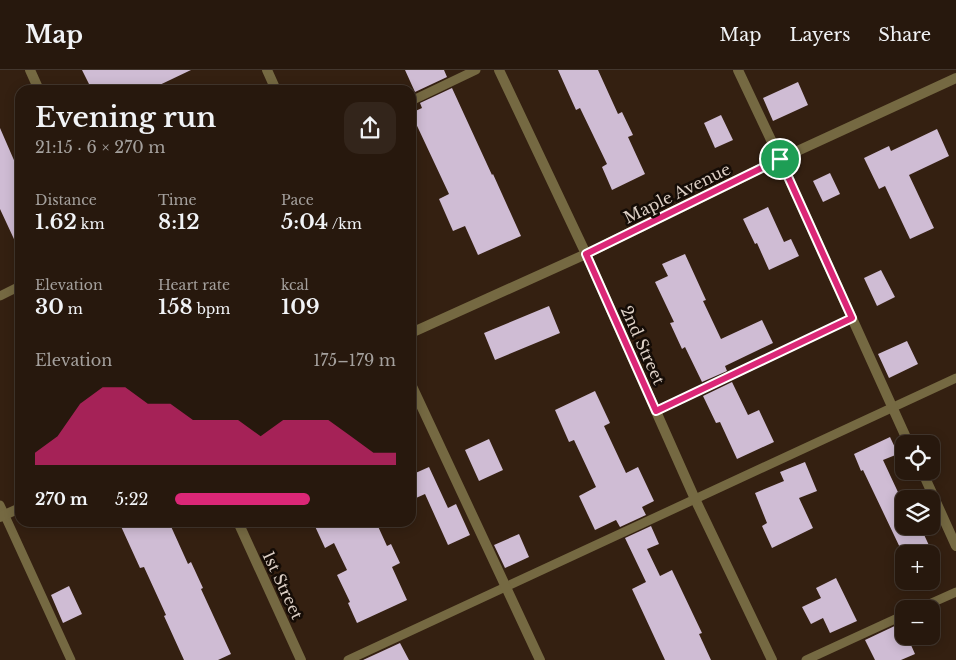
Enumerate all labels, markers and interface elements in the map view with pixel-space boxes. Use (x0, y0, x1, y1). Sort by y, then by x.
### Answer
text: Map (25, 20, 83, 49)
text: Map (720, 24, 761, 46)
text: Layers (789, 24, 850, 46)
text: Share (878, 24, 931, 46)
text: Evening run (35, 100, 216, 135)
button: share (344, 102, 396, 154)
text: 21:15 · 6 × 270 m (35, 137, 165, 157)
pin (759, 138, 801, 180)
icon: arrive (766, 145, 794, 173)
street label: Maple Avenue (620, 158, 734, 228)
text: Distance (35, 191, 97, 209)
text: Time (158, 191, 197, 209)
text: Pace (281, 191, 314, 209)
text: 1.62 (35, 209, 77, 235)
text: 8:12 (158, 209, 200, 235)
text: 5:04 (281, 209, 328, 235)
text: km (77, 215, 105, 233)
text: /km (328, 215, 362, 233)
text: Elevation (35, 276, 103, 294)
text: Heart rate (158, 276, 230, 294)
text: kcal (281, 276, 309, 294)
text: 30 (35, 294, 64, 320)
text: 158 (158, 294, 193, 320)
text: 109 (281, 294, 320, 320)
text: m (64, 300, 83, 318)
text: bpm (193, 300, 230, 318)
street label: 2nd Street (617, 302, 669, 388)
text: Elevation (35, 350, 112, 370)
text: 175–179 m (313, 350, 396, 370)
map controls (895, 435, 940, 645)
button: locate (895, 435, 940, 480)
text: 270 m (35, 489, 88, 509)
text: 5:22 (115, 489, 148, 509)
button: layers (895, 490, 940, 535)
button: + (895, 545, 940, 590)
street label: 1st Street (258, 548, 308, 622)
button: − (895, 600, 940, 645)

